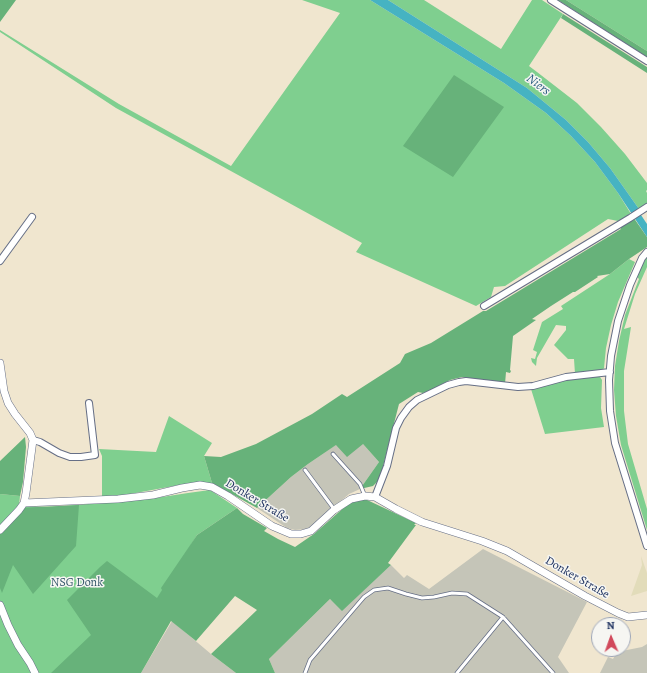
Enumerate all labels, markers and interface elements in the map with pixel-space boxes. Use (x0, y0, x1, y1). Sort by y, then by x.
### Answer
water label: Niers (523, 71, 553, 99)
street label: Donker Straße (222, 476, 292, 526)
street label: Donker Straße (542, 554, 612, 602)
park label: NSG Donk (51, 576, 103, 590)
north arrow (591, 617, 631, 657)
text: N (606, 618, 615, 633)

